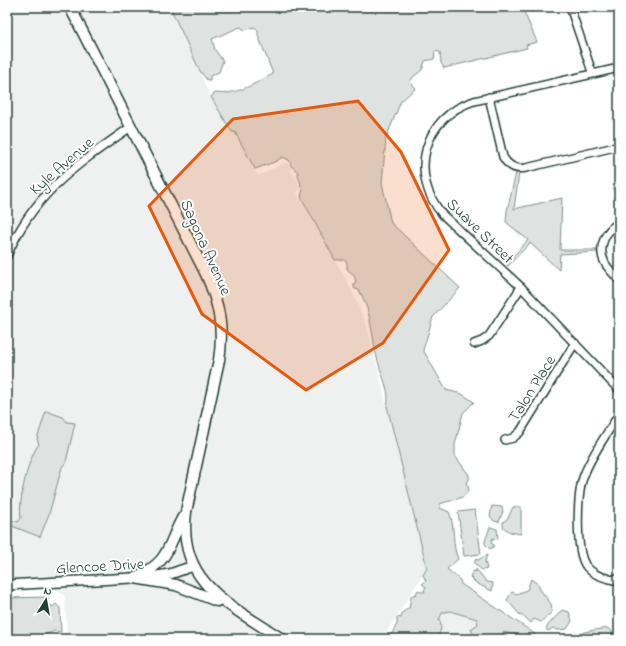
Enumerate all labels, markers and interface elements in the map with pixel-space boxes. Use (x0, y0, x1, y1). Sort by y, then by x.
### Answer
street label: Kyle Avenue (25, 131, 100, 201)
street label: Suave Street (440, 193, 519, 270)
street label: Sagona Avenue (173, 196, 237, 300)
street label: Talon Place (503, 350, 563, 427)
street label: Glencoe Drive (56, 553, 145, 581)
north arrow (26, 580, 66, 620)
text: N (43, 583, 53, 600)

